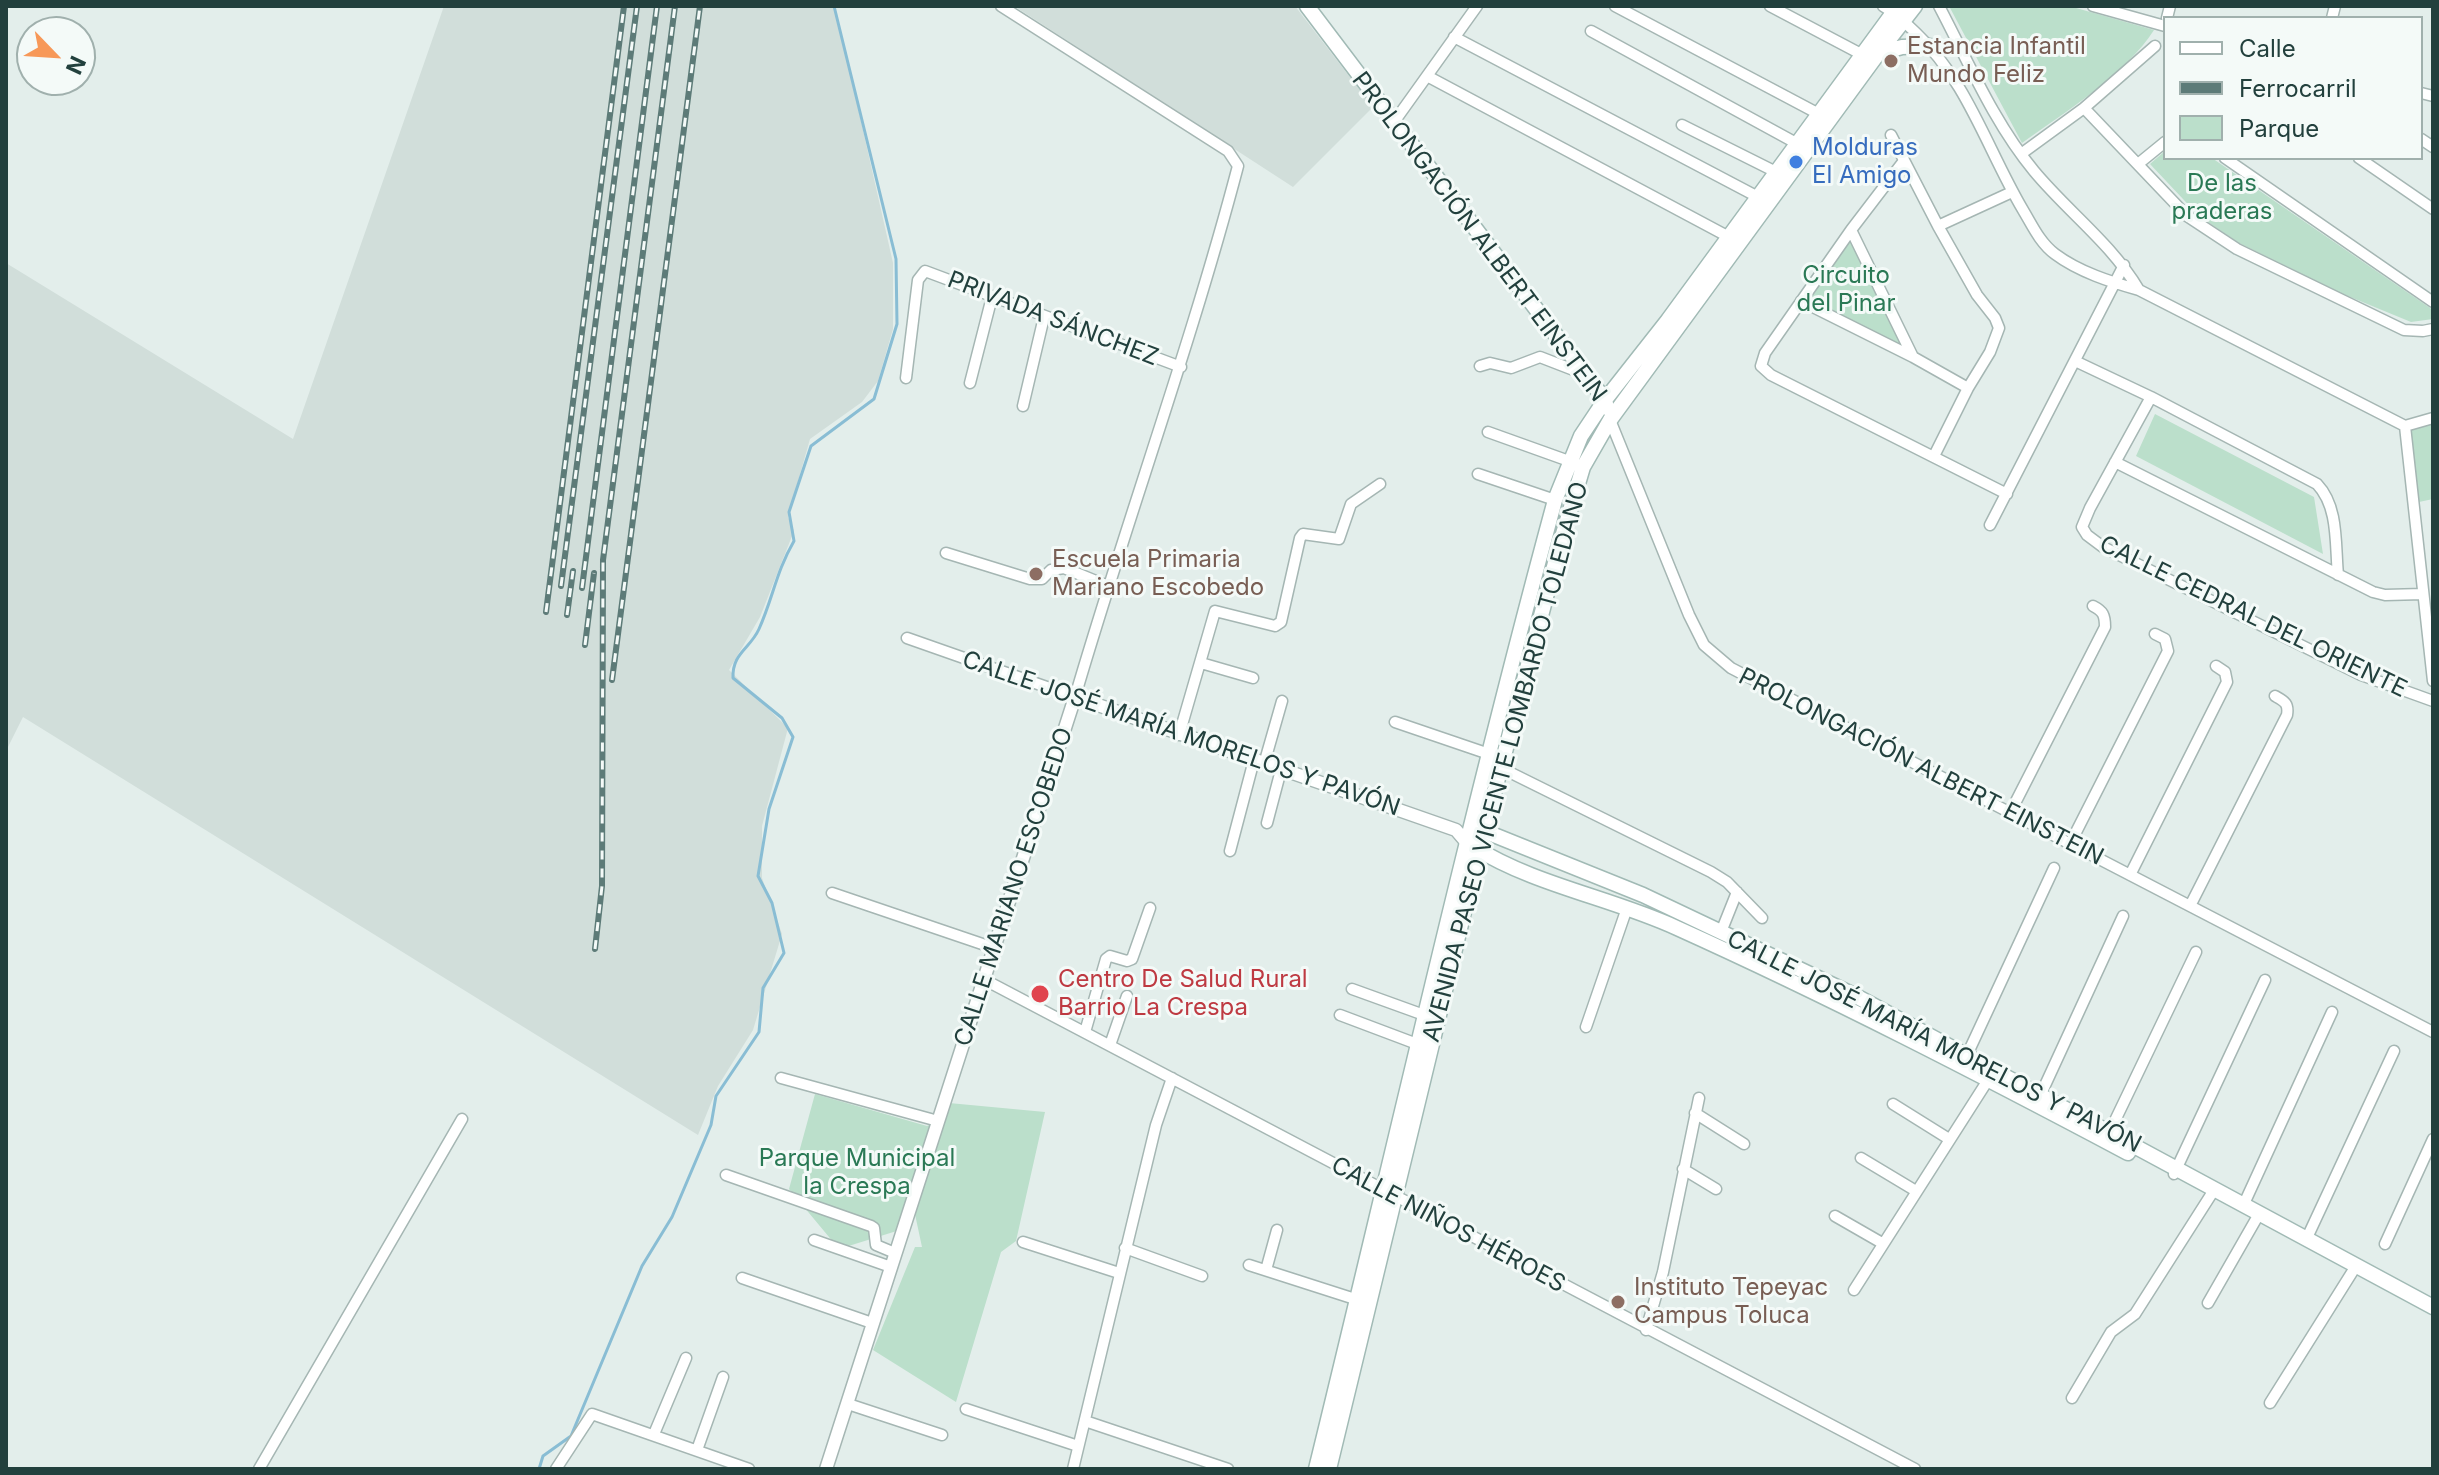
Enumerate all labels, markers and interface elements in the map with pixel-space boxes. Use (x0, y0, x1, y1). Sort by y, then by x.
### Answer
north arrow (16, 16, 96, 96)
legend (2163, 16, 2423, 160)
place label: Estancia Infantil Mundo Feliz (1907, 33, 2086, 89)
text: Calle (2239, 34, 2296, 63)
text: N (61, 52, 91, 78)
marker: Estancia Infantil Mundo Feliz (1882, 52, 1900, 70)
street label: PROLONGACIÓN ALBERT EINSTEIN (1345, 66, 1613, 408)
text: Ferrocarril (2239, 74, 2357, 103)
text: Parque (2239, 114, 2319, 143)
place label: Molduras El Amigo (1812, 134, 1918, 190)
marker: Molduras El Amigo (1787, 153, 1805, 171)
park label: De las praderas (2171, 170, 2273, 226)
park label: Circuito del Pinar (1796, 262, 1896, 318)
street label: PRIVADA SÁNCHEZ (944, 266, 1162, 372)
street label: AVENIDA PASEO VICENTE LOMBARDO TOLEDANO (1417, 479, 1595, 1045)
street label: CALLE CEDRAL DEL ORIENTE (2095, 530, 2411, 704)
place label: Escuela Primaria Mariano Escobedo (1052, 546, 1264, 602)
marker: Escuela Primaria Mariano Escobedo (1027, 565, 1045, 583)
street label: CALLE JOSÉ MARÍA MORELOS Y PAVÓN (958, 645, 1404, 823)
street label: PROLONGACIÓN ALBERT EINSTEIN (1734, 662, 2108, 872)
street label: CALLE MARIANO ESCOBEDO (949, 724, 1079, 1050)
street label: CALLE JOSÉ MARÍA MORELOS Y PAVÓN (1722, 925, 2146, 1159)
place label: Centro De Salud Rural Barrio La Crespa (1058, 966, 1308, 1022)
marker: Centro De Salud Rural Barrio La Crespa (1029, 983, 1051, 1005)
park label: Parque Municipal la Crespa (759, 1145, 955, 1201)
street label: CALLE NIÑOS HÉROES (1326, 1151, 1570, 1299)
place label: Instituto Tepeyac Campus Toluca (1634, 1274, 1828, 1330)
marker: Instituto Tepeyac Campus Toluca (1609, 1293, 1627, 1311)

